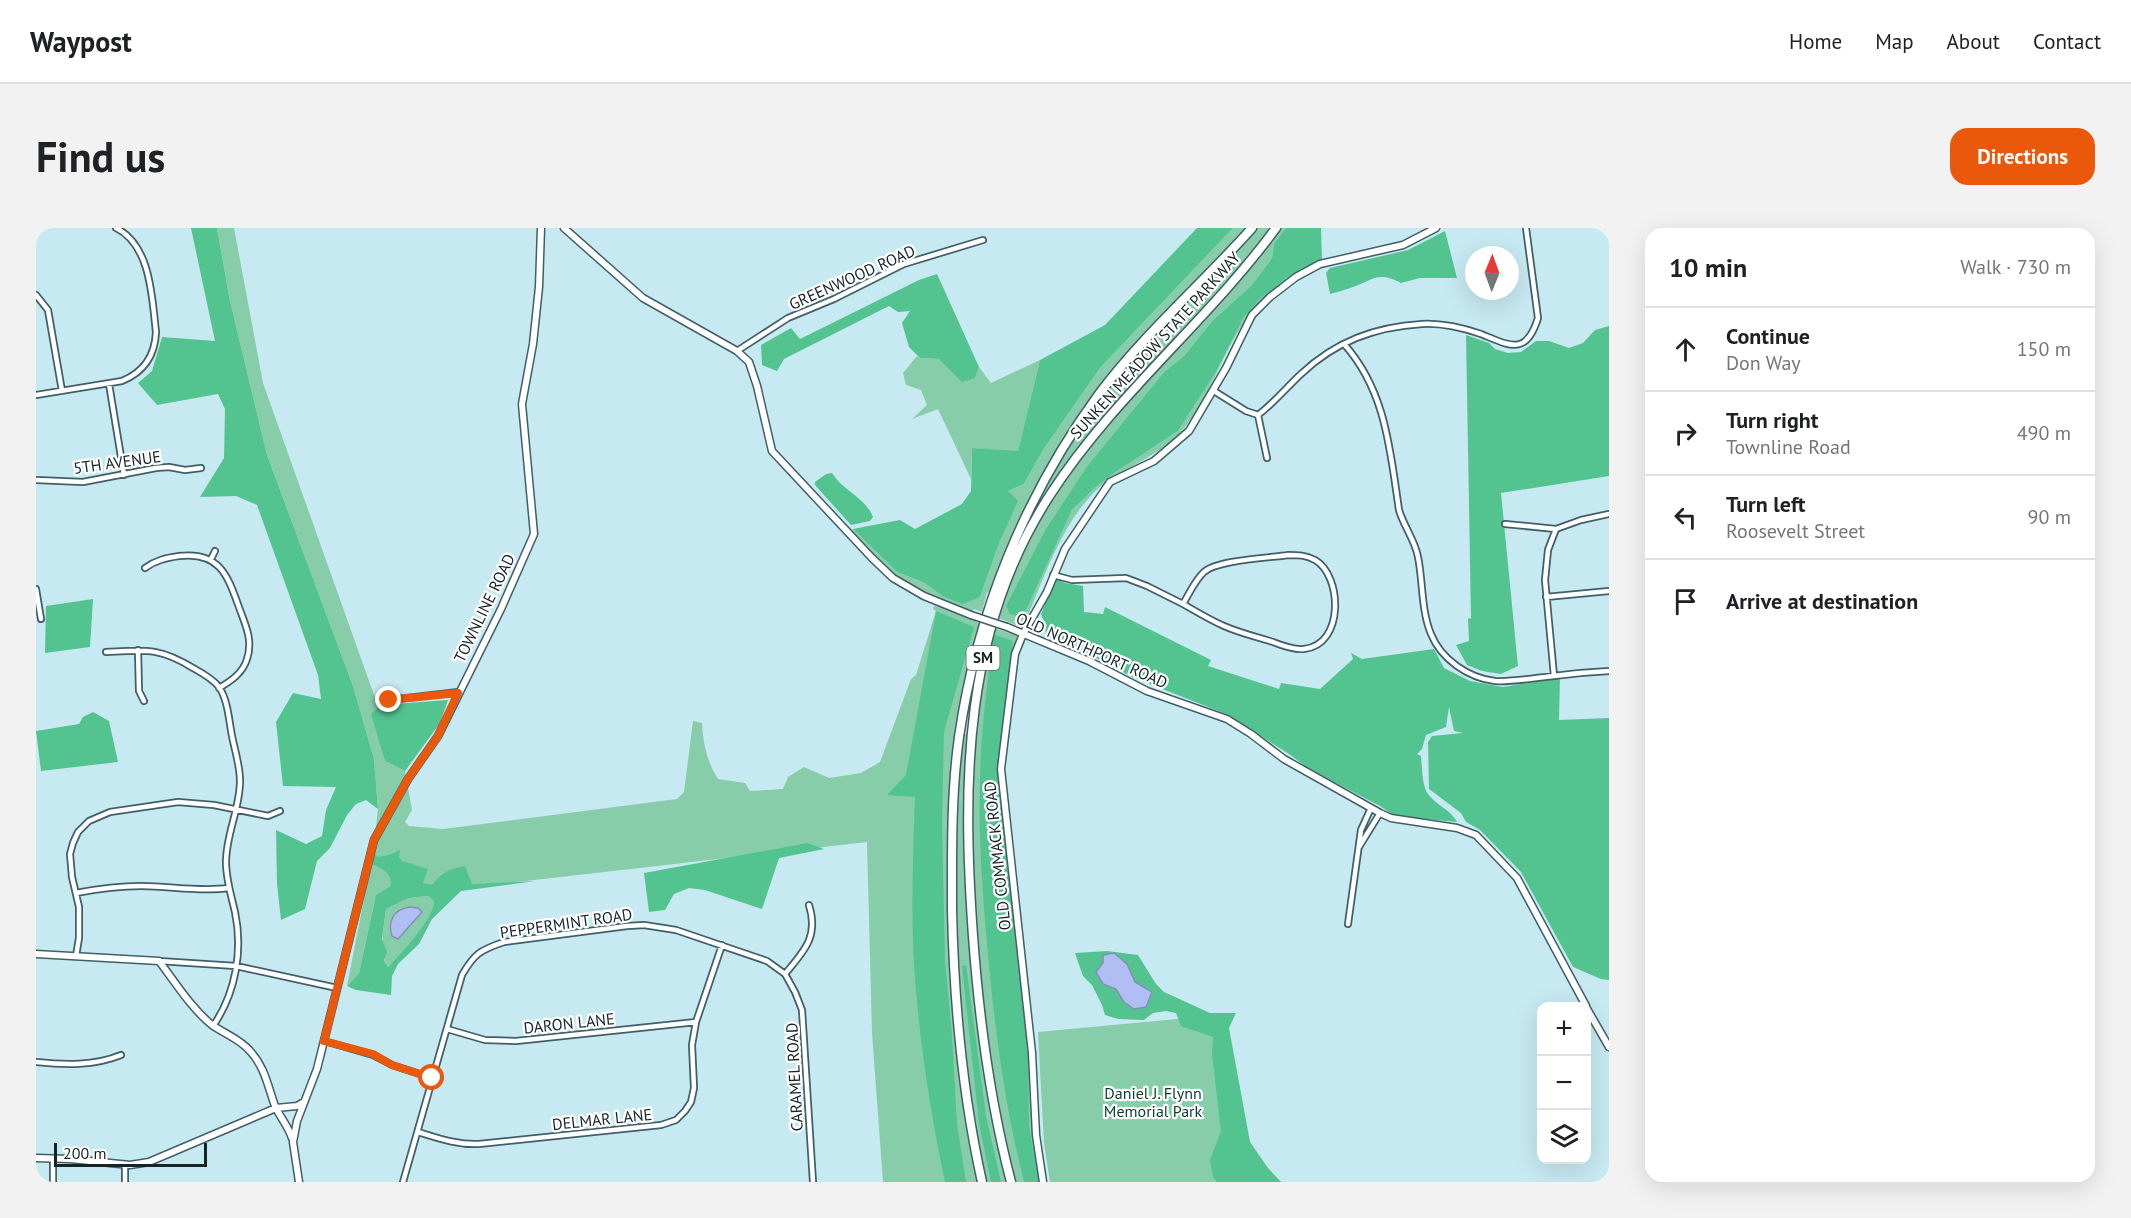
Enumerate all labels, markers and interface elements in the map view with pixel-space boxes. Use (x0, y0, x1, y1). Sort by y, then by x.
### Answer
text: Waypost (30, 23, 132, 60)
text: Home (1789, 28, 1842, 55)
text: Map (1875, 28, 1914, 55)
text: About (1947, 28, 2000, 55)
text: Contact (2033, 28, 2101, 55)
button: Directions (1950, 128, 2095, 185)
text: Find us (36, 129, 165, 184)
street label: GREENWOOD ROAD (786, 240, 918, 314)
north arrow (1465, 246, 1519, 300)
street label: SUNKEN MEADOW STATE PARKWAY (1066, 247, 1244, 443)
text: 10 min (1669, 251, 1747, 284)
text: Walk · 730 m (1960, 254, 2071, 280)
text: Continue (1726, 322, 1810, 350)
icon: ahead (1669, 333, 1702, 366)
text: 150 m (2017, 336, 2071, 362)
text: Don Way (1726, 350, 1801, 376)
text: Turn right (1726, 406, 1818, 434)
icon: right (1669, 417, 1702, 450)
text: 490 m (2017, 420, 2071, 446)
text: Townline Road (1726, 434, 1851, 460)
street label: 5TH AVENUE (72, 446, 162, 478)
text: Turn left (1726, 490, 1806, 518)
icon: left (1669, 501, 1702, 534)
text: 90 m (2028, 504, 2071, 530)
text: Roosevelt Street (1726, 518, 1865, 544)
street label: TOWNLINE ROAD (449, 550, 519, 666)
icon: arrive (1669, 585, 1702, 618)
text: Arrive at destination (1726, 587, 1918, 615)
street label: OLD NORTHPORT ROAD (1013, 608, 1171, 692)
road number: SM (966, 646, 1000, 670)
route end (375, 686, 401, 712)
street label: OLD COMMACK ROAD (979, 780, 1015, 932)
street label: PEPPERMINT ROAD (499, 904, 633, 942)
map controls (1537, 1002, 1591, 1164)
button: + (1537, 1002, 1591, 1056)
street label: DARON LANE (523, 1008, 615, 1038)
street label: CARAMEL ROAD (781, 1022, 807, 1132)
button: − (1537, 1056, 1591, 1110)
route start (418, 1064, 444, 1090)
park label: Daniel J. Flynn Memorial Park (1104, 1083, 1203, 1121)
street label: DELMAR LANE (551, 1104, 653, 1134)
button: layers (1537, 1110, 1591, 1164)
scale bar (54, 1140, 207, 1168)
text: 200 m (63, 1143, 106, 1163)

